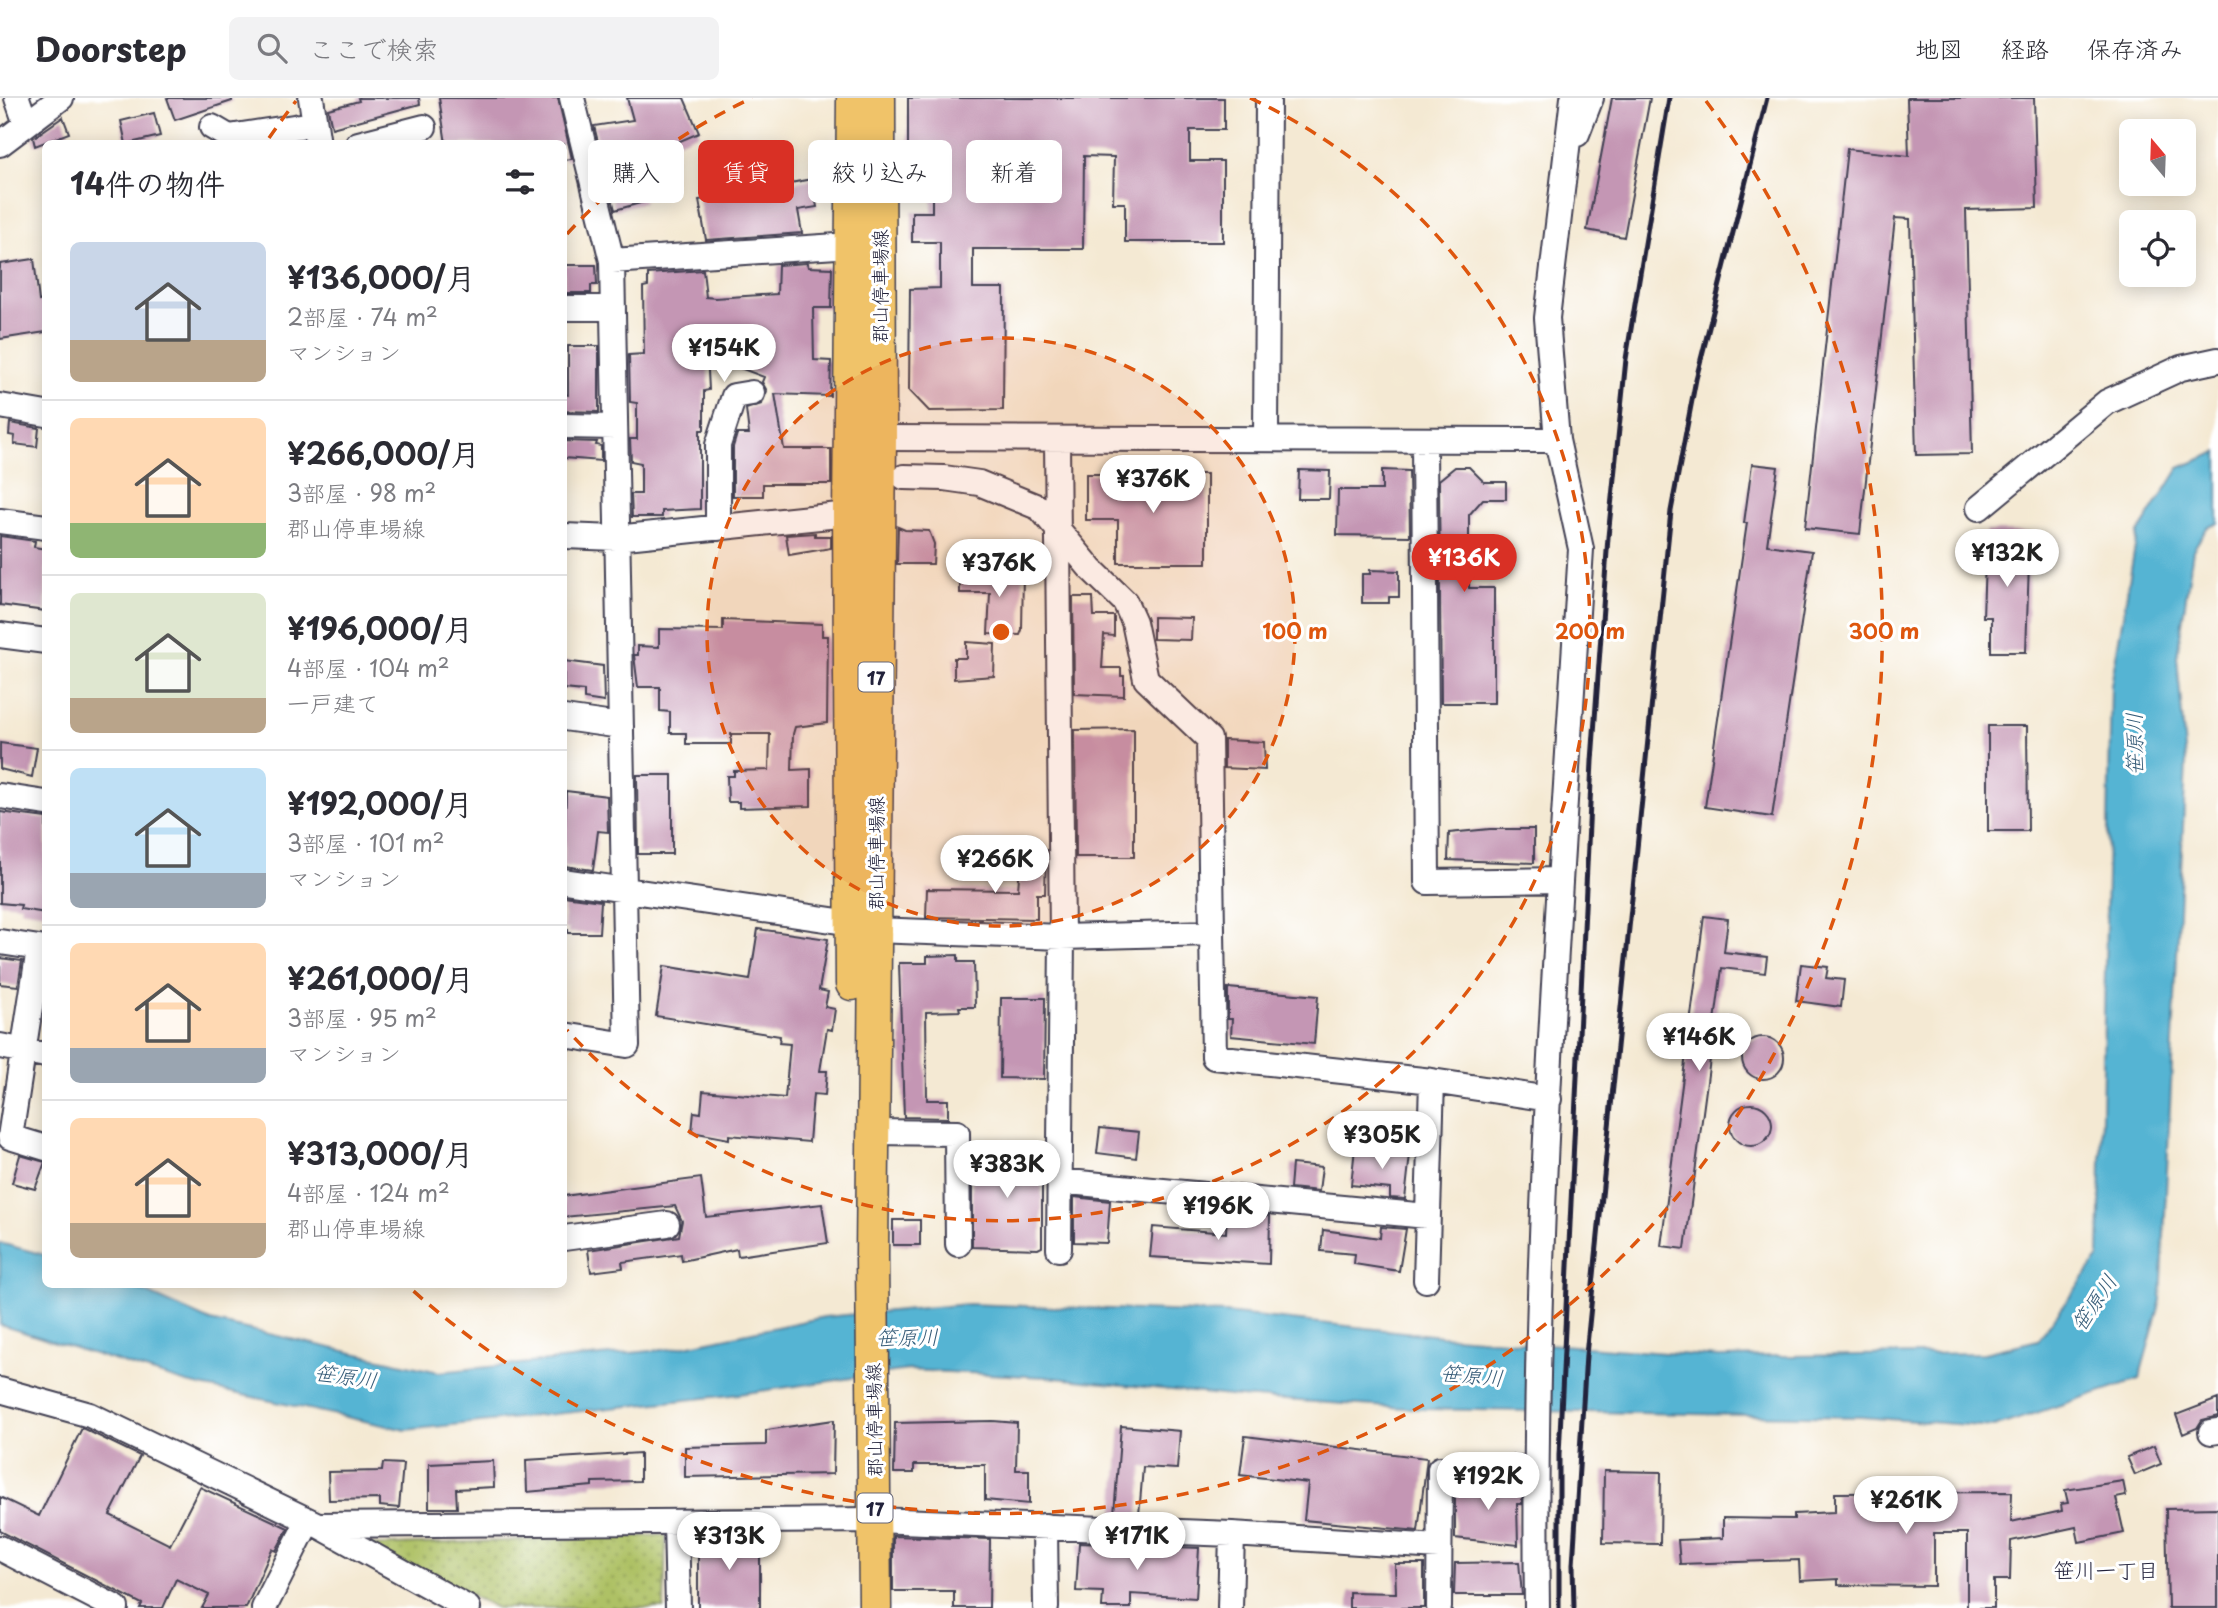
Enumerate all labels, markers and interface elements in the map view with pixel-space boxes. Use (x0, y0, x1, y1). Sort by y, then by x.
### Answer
search box (229, 17, 719, 80)
text: Doorstep (35, 23, 187, 73)
icon: search (253, 29, 291, 67)
text: ここで検索 (309, 29, 439, 68)
text: 地図 (1915, 30, 1963, 66)
text: 経路 (2001, 30, 2049, 66)
text: 保存済み (2087, 30, 2183, 66)
north arrow (2119, 119, 2196, 196)
map controls (2119, 119, 2196, 287)
chip: 購入 (588, 140, 684, 203)
chip: 賃貸 (698, 140, 794, 203)
chip: 絞り込み (808, 140, 952, 203)
chip: 新着 (966, 140, 1062, 203)
text: 14件の物件 (70, 160, 225, 205)
icon: filters (501, 163, 539, 201)
button: locate (2119, 210, 2196, 287)
street label: 郡山停車場線 (865, 229, 893, 343)
text: ¥136,000/月 (287, 254, 476, 299)
icon: home (126, 270, 210, 354)
text: 2部屋 · 74 m² (287, 299, 438, 334)
pin: ¥154K (675, 324, 773, 384)
text: ¥154K (688, 329, 760, 364)
text: マンション (287, 334, 401, 369)
text: ¥266,000/月 (287, 430, 480, 475)
icon: home (126, 446, 210, 530)
pin: ¥376K (1104, 456, 1202, 515)
text: ¥376K (1116, 460, 1190, 495)
text: 3部屋 · 98 m² (287, 475, 436, 510)
text: 郡山停車場線 (287, 510, 425, 545)
pin: ¥132K (1958, 530, 2056, 589)
pin: ¥136K (1415, 534, 1513, 594)
text: ¥132K (1971, 534, 2043, 569)
text: ¥136K (1428, 539, 1500, 574)
pin: ¥376K (950, 540, 1048, 599)
text: ¥376K (962, 544, 1036, 579)
text: ¥196,000/月 (287, 605, 473, 650)
text: 100 m (1262, 614, 1328, 646)
text: 200 m (1555, 614, 1625, 646)
text: 300 m (1849, 614, 1919, 646)
centre of rings (989, 620, 1013, 644)
icon: home (126, 621, 210, 705)
text: 4部屋 · 104 m² (287, 650, 450, 685)
road number: 17 (858, 662, 894, 692)
text: 一戸建て (287, 685, 379, 720)
water label: 笹原川 (2116, 712, 2150, 776)
text: ¥192,000/月 (287, 780, 473, 825)
icon: home (126, 796, 210, 880)
street label: 郡山停車場線 (861, 796, 889, 910)
text: 3部屋 · 101 m² (287, 825, 445, 860)
pin: ¥266K (946, 836, 1044, 895)
text: ¥266K (956, 840, 1034, 875)
text: マンション (287, 860, 401, 895)
text: ¥261,000/月 (287, 955, 474, 1000)
icon: home (126, 971, 210, 1055)
text: 3部屋 · 95 m² (287, 1000, 437, 1035)
pin: ¥146K (1650, 1014, 1748, 1073)
text: ¥146K (1662, 1018, 1736, 1053)
text: マンション (287, 1035, 401, 1070)
pin: ¥305K (1333, 1112, 1431, 1171)
text: ¥305K (1343, 1116, 1421, 1151)
text: ¥313,000/月 (287, 1130, 473, 1175)
pin: ¥383K (958, 1140, 1056, 1200)
text: ¥383K (969, 1145, 1045, 1180)
icon: home (126, 1146, 210, 1230)
text: 4部屋 · 124 m² (287, 1175, 450, 1210)
pin: ¥196K (1169, 1182, 1267, 1242)
text: ¥196K (1183, 1187, 1253, 1222)
text: 郡山停車場線 (287, 1210, 425, 1245)
water label: 笹原川 (2062, 1267, 2124, 1337)
water label: 笹原川 (875, 1319, 939, 1353)
water label: 笹原川 (313, 1355, 379, 1395)
water label: 笹原川 (1439, 1355, 1505, 1393)
street label: 郡山停車場線 (858, 1363, 888, 1477)
pin: ¥192K (1439, 1452, 1537, 1512)
text: ¥192K (1453, 1457, 1523, 1492)
pin: ¥261K (1857, 1476, 1955, 1536)
text: ¥261K (1870, 1481, 1942, 1516)
road number: 17 (858, 1493, 892, 1522)
pin: ¥313K (680, 1512, 778, 1572)
pin: ¥171K (1088, 1512, 1186, 1572)
text: ¥313K (693, 1517, 765, 1552)
text: ¥171K (1105, 1517, 1169, 1552)
district label: 笹川一丁目 (2054, 1553, 2159, 1585)

